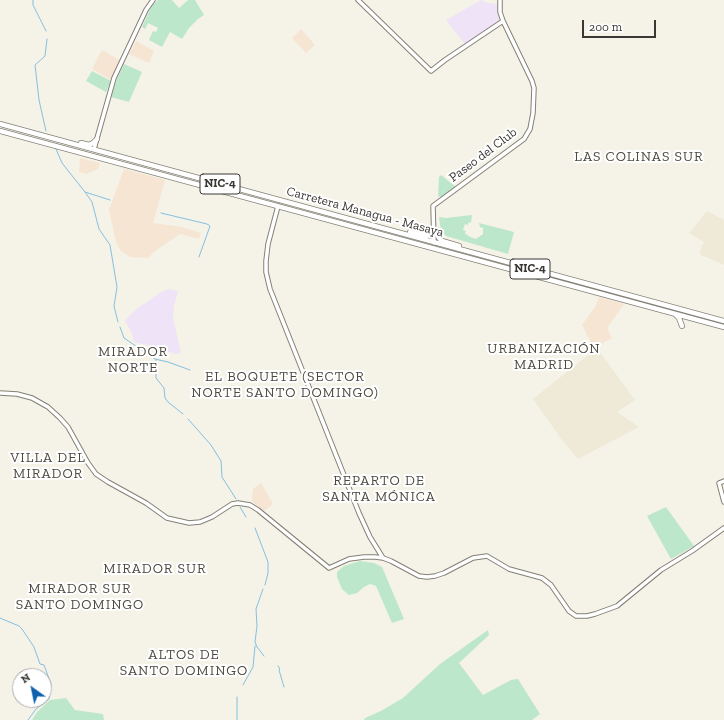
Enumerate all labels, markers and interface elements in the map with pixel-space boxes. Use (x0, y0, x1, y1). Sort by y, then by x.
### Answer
scale bar (584, 12, 658, 38)
text: 200 m (589, 20, 622, 34)
street label: Paseo del Club (446, 124, 520, 186)
district label: LAS COLINAS SUR (574, 149, 704, 165)
road number: NIC-4 (200, 174, 240, 194)
street label: Carretera Managua - Masaya (285, 183, 445, 241)
road number: NIC-4 (510, 259, 550, 279)
district label: URBANIZACIÓN MADRID (487, 341, 601, 374)
district label: MIRADOR NORTE (98, 344, 168, 376)
district label: EL BOQUETE (SECTOR NORTE SANTO DOMINGO) (191, 369, 379, 402)
district label: VILLA DEL MIRADOR (10, 450, 86, 482)
district label: REPARTO DE SANTA MÓNICA (322, 473, 436, 506)
district label: MIRADOR SUR (103, 561, 207, 577)
district label: MIRADOR SUR SANTO DOMINGO (16, 581, 144, 614)
district label: ALTOS DE SANTO DOMINGO (120, 647, 248, 680)
north arrow (12, 668, 52, 708)
text: N (19, 671, 33, 686)

